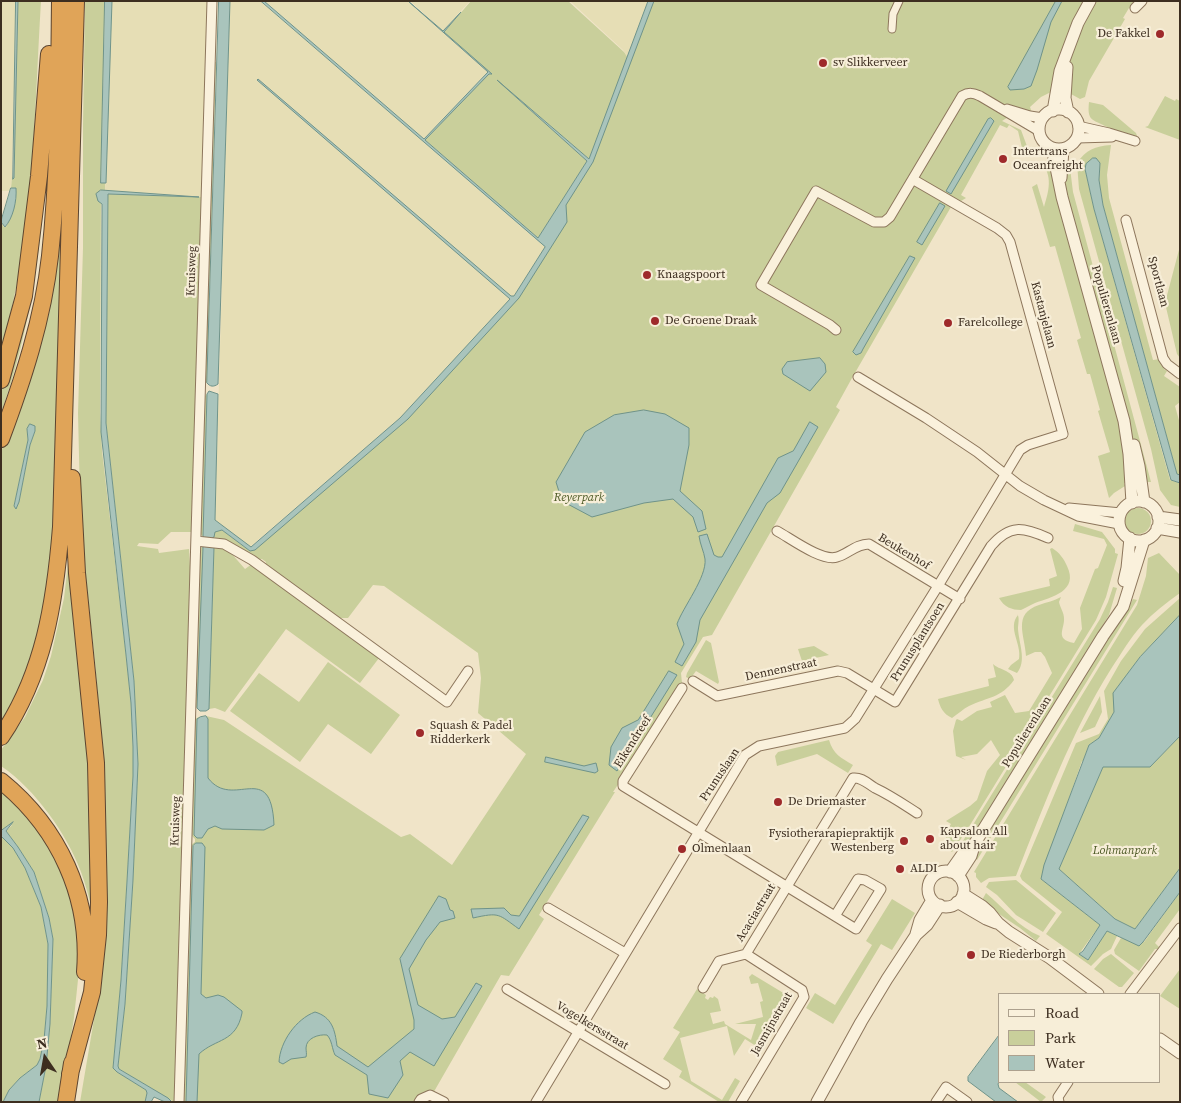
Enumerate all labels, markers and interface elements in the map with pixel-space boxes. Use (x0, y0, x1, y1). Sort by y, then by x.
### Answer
place label: De Fakkel (1098, 27, 1150, 41)
marker: De Fakkel (1154, 28, 1166, 40)
place label: sv Slikkerveer (833, 56, 908, 70)
marker: sv Slikkerveer (817, 57, 829, 69)
place label: Intertrans Oceanfreight (1013, 145, 1083, 173)
marker: Intertrans Oceanfreight (997, 153, 1009, 165)
street label: Kruisweg (184, 246, 200, 296)
street label: Sportlaan (1144, 255, 1172, 309)
street label: Populierenlaan (1088, 264, 1124, 346)
place label: Knaagspoort (657, 268, 725, 282)
marker: Knaagspoort (641, 269, 653, 281)
street label: Kastanjelaan (1027, 280, 1059, 350)
place label: De Groene Draak (665, 314, 757, 328)
marker: De Groene Draak (649, 315, 661, 327)
place label: Farelcollege (958, 316, 1023, 330)
marker: Farelcollege (942, 317, 954, 329)
park label: Reyerpark (554, 491, 604, 505)
street label: Beukenhof (875, 531, 933, 573)
street label: Prunusplantsoen (888, 600, 948, 684)
street label: Dennenstraat (744, 655, 818, 685)
street label: Populierenlaan (999, 694, 1055, 770)
street label: Eikendreef (611, 713, 655, 771)
place label: Squash & Padel Ridderkerk (430, 719, 512, 747)
marker: Squash & Padel Ridderkerk (414, 727, 426, 739)
street label: Prunuslaan (697, 746, 743, 804)
place label: De Driemaster (788, 795, 866, 809)
street label: Kruisweg (168, 796, 184, 846)
marker: De Driemaster (772, 796, 784, 808)
place label: Kapsalon All about hair (940, 825, 1007, 853)
place label: Fysiotherarapiepraktijk Westenberg (768, 827, 894, 855)
marker: Kapsalon All about hair (924, 833, 936, 845)
marker: Fysiotherarapiepraktijk Westenberg (898, 835, 910, 847)
place label: Olmenlaan (692, 842, 751, 856)
marker: Olmenlaan (676, 843, 688, 855)
park label: Lohmanpark (1093, 844, 1157, 858)
place label: ALDI (910, 862, 937, 876)
marker: ALDI (894, 863, 906, 875)
street label: Acaciastraat (733, 881, 779, 945)
place label: De Riederborgh (981, 948, 1066, 962)
marker: De Riederborgh (965, 949, 977, 961)
street label: Jasmijnstraat (748, 990, 796, 1058)
legend (998, 993, 1161, 1083)
street label: Vogelkersstraat (553, 999, 631, 1053)
text: Road (1045, 1002, 1079, 1023)
text: Park (1045, 1027, 1076, 1048)
text: N (35, 1032, 49, 1054)
north arrow (20, 1033, 70, 1083)
text: Water (1045, 1052, 1085, 1073)

